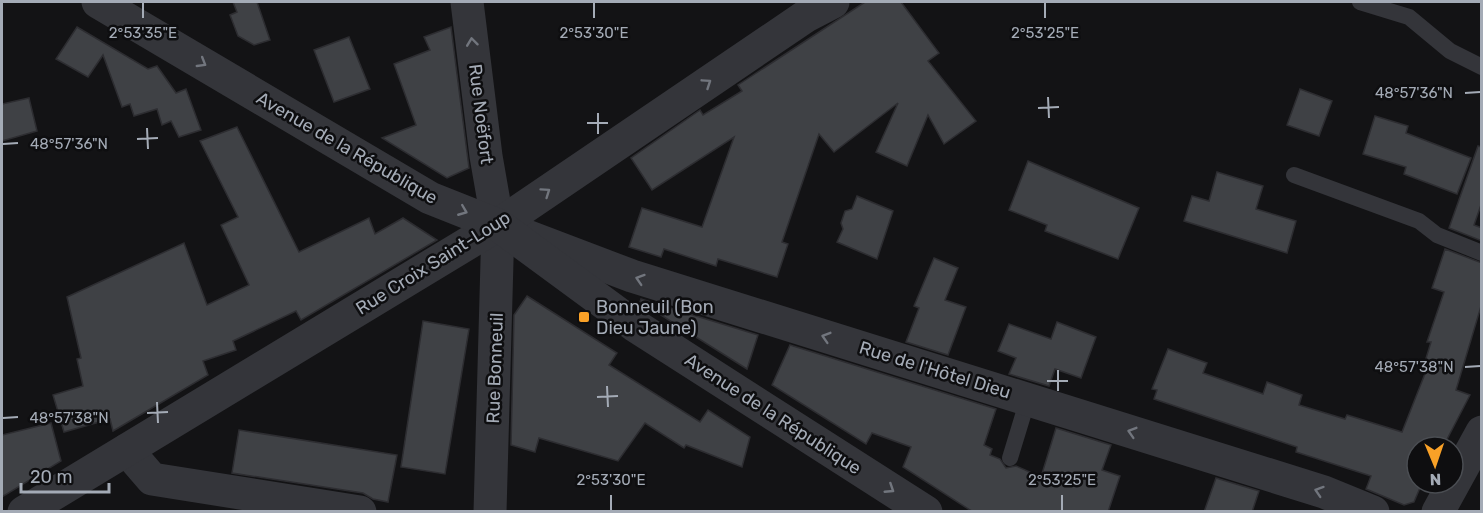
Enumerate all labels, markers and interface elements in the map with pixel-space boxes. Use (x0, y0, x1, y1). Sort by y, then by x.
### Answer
text: 2°53'35"E (109, 24, 177, 42)
text: 2°53'30"E (559, 24, 629, 42)
text: 2°53'25"E (1011, 24, 1079, 42)
one-way arrow (466, 38, 479, 47)
one-way arrow (196, 56, 206, 68)
street label: Rue Noëfort (464, 63, 498, 165)
one-way arrow (701, 79, 712, 90)
text: 48°57'36"N (1375, 84, 1453, 102)
street label: Avenue de la République (252, 87, 442, 209)
text: 48°57'36"N (30, 135, 108, 153)
one-way arrow (539, 188, 550, 199)
one-way arrow (457, 204, 468, 216)
street label: Rue Croix Saint-Loup (352, 206, 514, 320)
one-way arrow (635, 273, 646, 286)
place label: Bonneuil (Bon Dieu Jaune) (596, 296, 714, 339)
marker: Bonneuil (Bon Dieu Jaune) (577, 310, 591, 324)
street label: Rue Bonneuil (482, 312, 508, 424)
one-way arrow (821, 331, 832, 344)
street label: Rue de l'Hôtel Dieu (857, 336, 1013, 404)
street label: Avenue de la République (681, 349, 865, 479)
text: 48°57'38"N (1374, 358, 1454, 376)
text: 48°57'38"N (29, 409, 109, 427)
one-way arrow (1128, 427, 1138, 439)
north arrow (1405, 435, 1465, 495)
scale bar (21, 456, 110, 494)
text: 20 m (30, 466, 72, 488)
text: N (1429, 470, 1442, 489)
text: 2°53'30"E (576, 471, 646, 489)
text: 2°53'25"E (1028, 471, 1096, 489)
one-way arrow (884, 481, 894, 493)
one-way arrow (1314, 485, 1325, 498)

